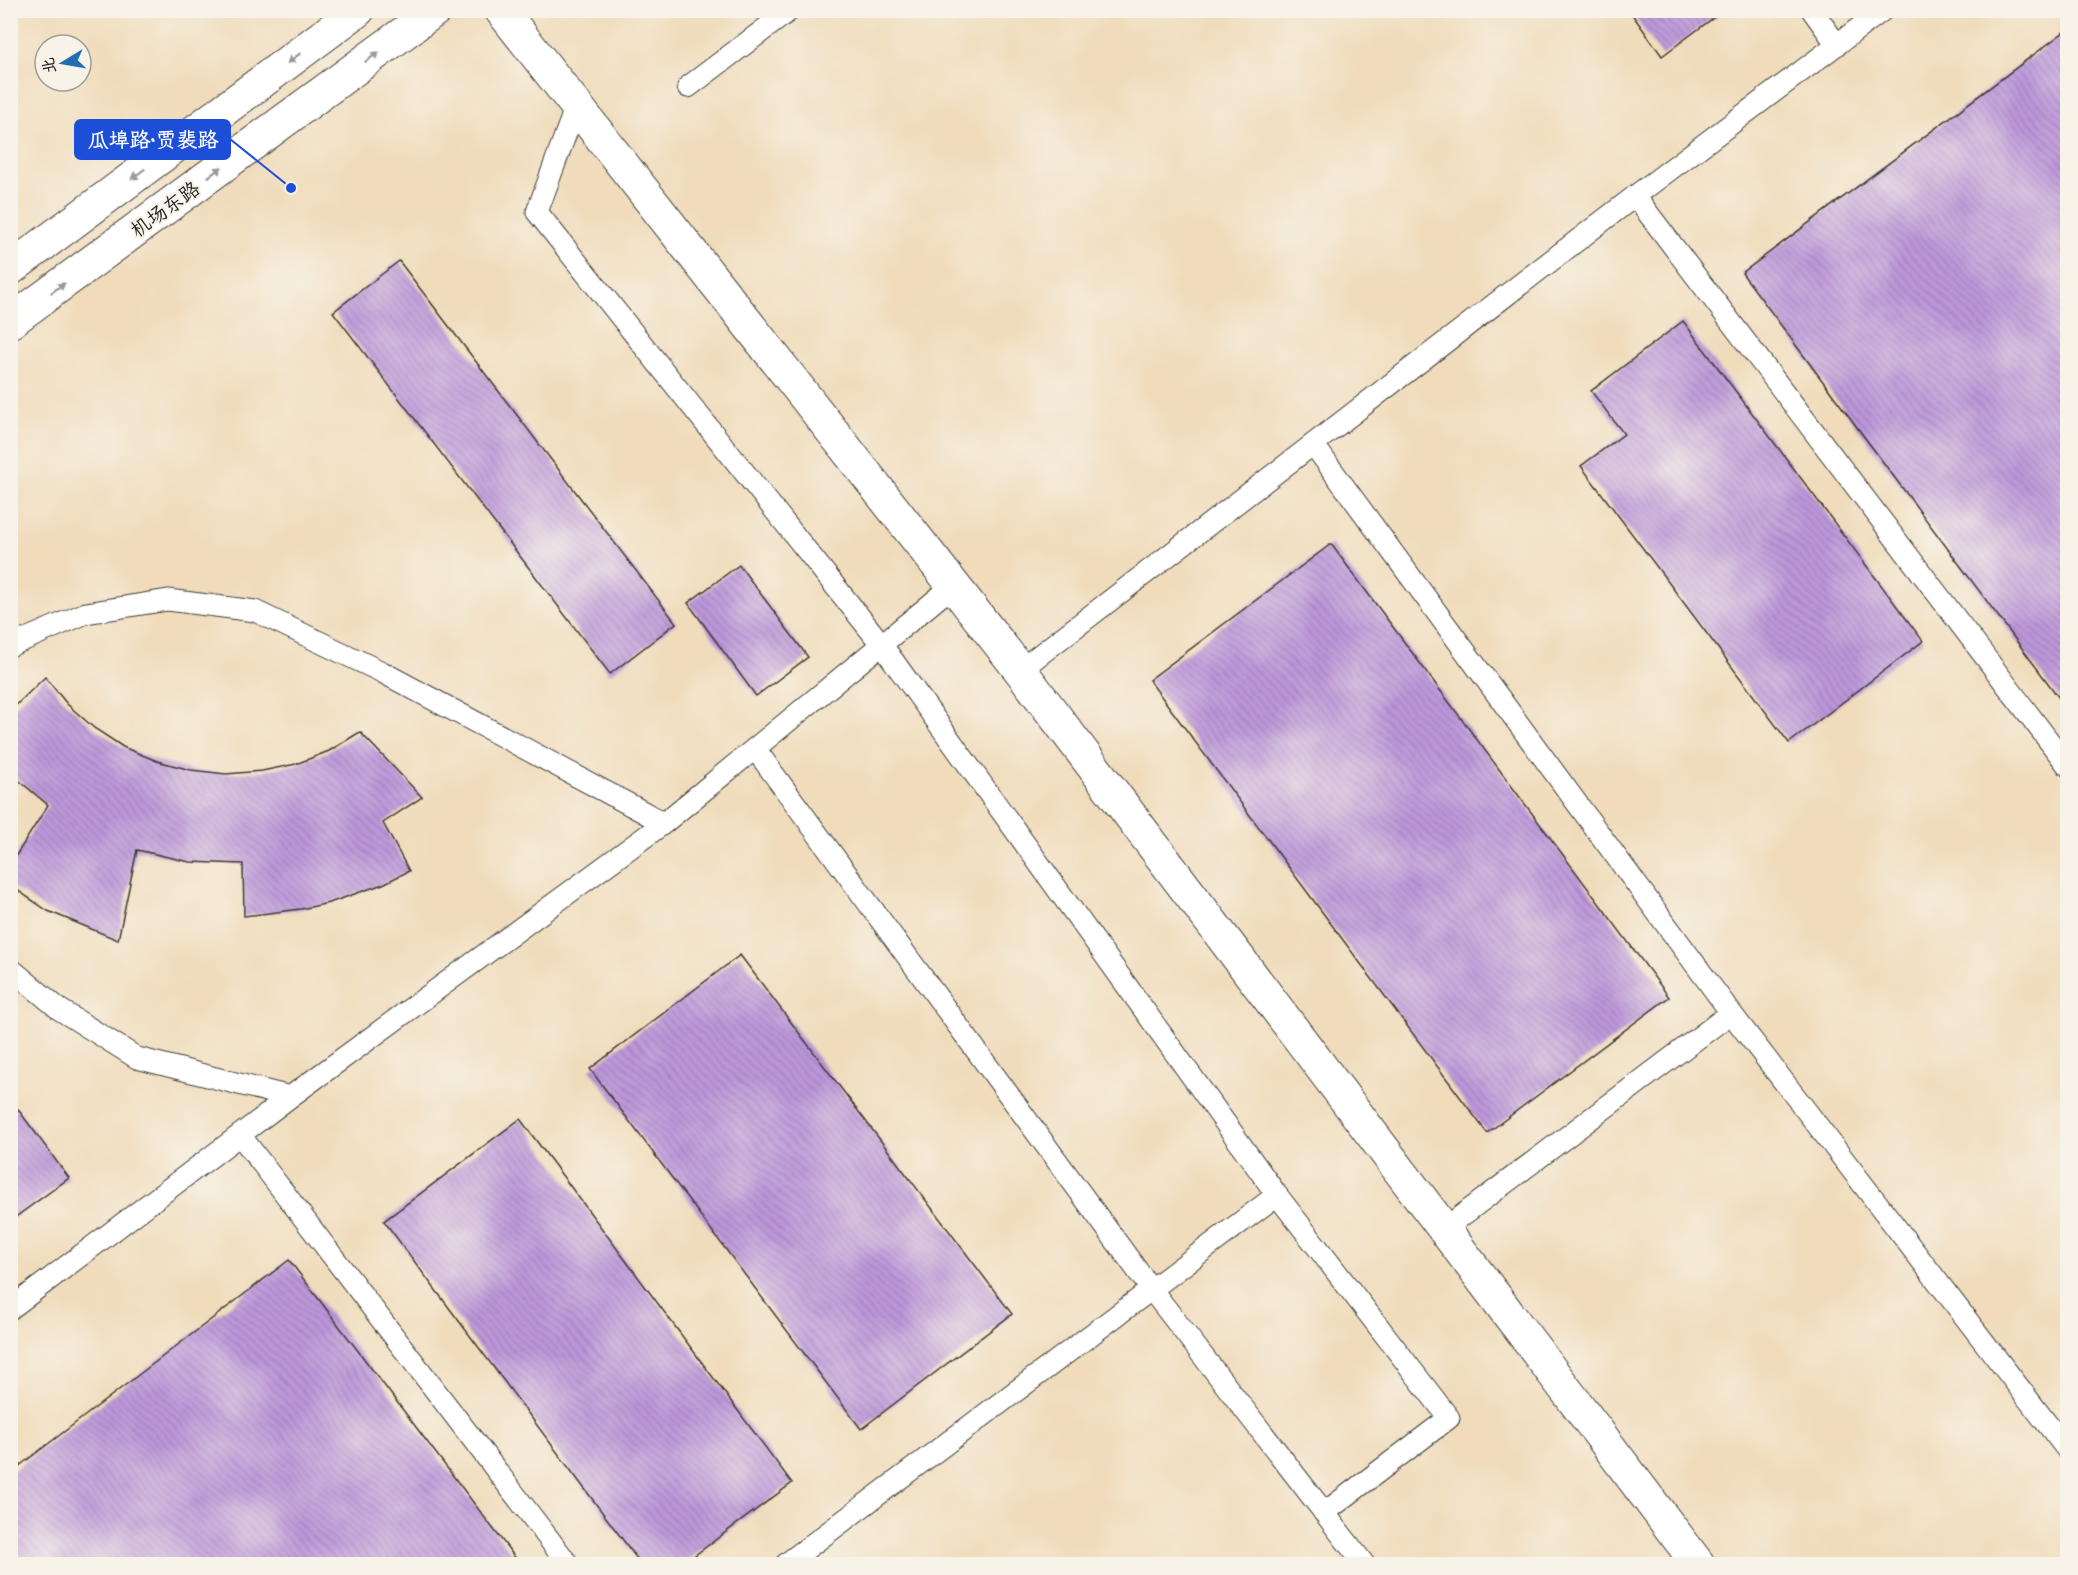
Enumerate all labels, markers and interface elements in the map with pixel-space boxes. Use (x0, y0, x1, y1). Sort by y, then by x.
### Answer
north arrow (33, 33, 93, 93)
one-way arrow (364, 51, 380, 63)
one-way arrow (287, 52, 303, 64)
text: 北 (36, 55, 64, 76)
callout: 瓜埠路·贾裴路 (75, 120, 230, 159)
text: 瓜埠路·贾裴路 (88, 125, 218, 158)
one-way arrow (206, 166, 222, 178)
one-way arrow (130, 168, 146, 180)
street label: 机场东路 (124, 174, 209, 247)
one-way arrow (50, 282, 65, 294)

